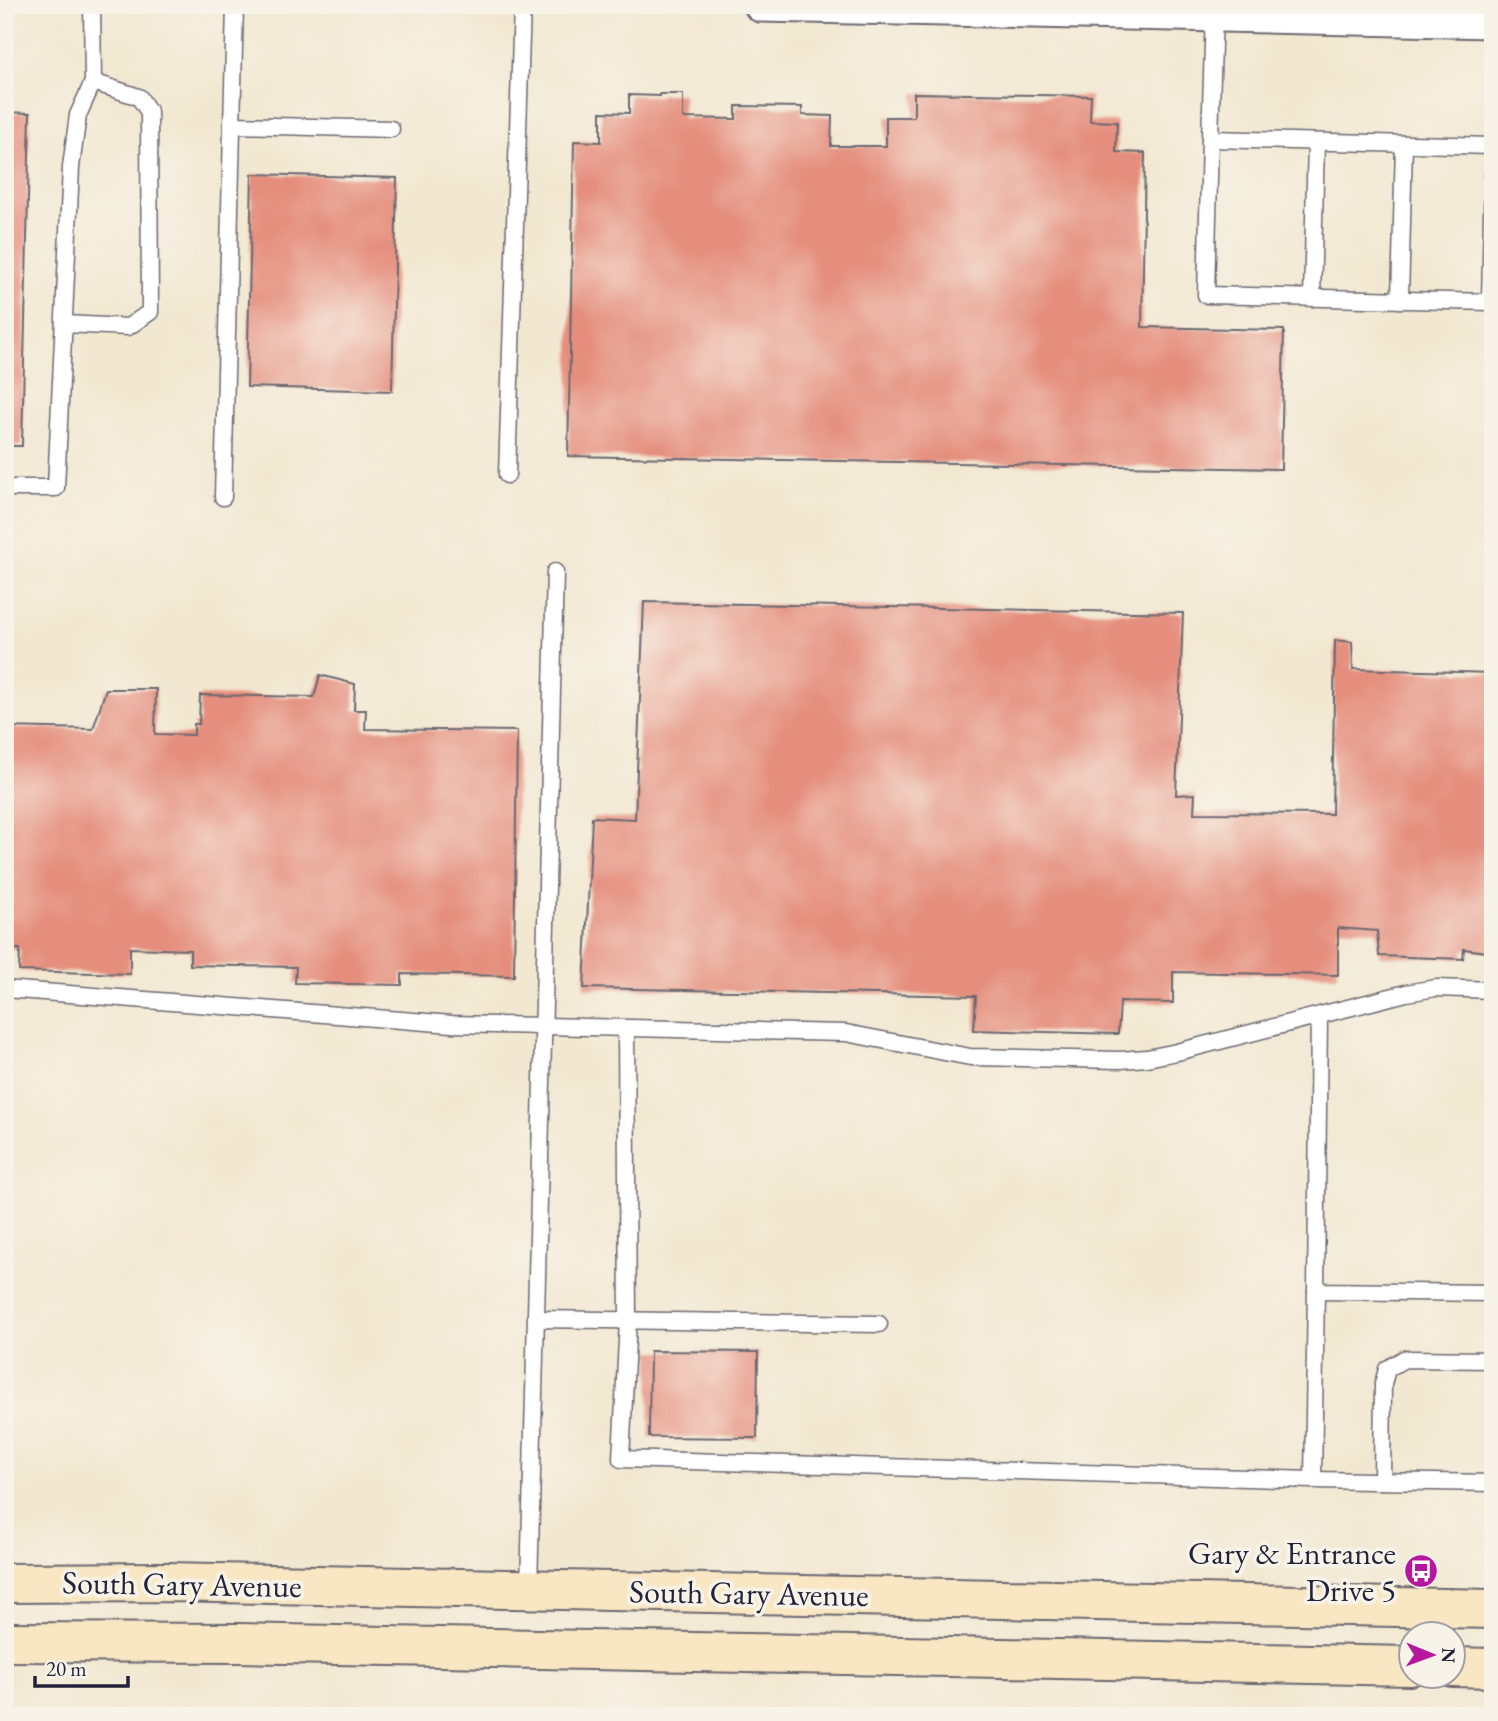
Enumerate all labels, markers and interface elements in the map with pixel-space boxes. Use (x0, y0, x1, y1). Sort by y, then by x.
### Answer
place label: Gary & Entrance Drive 5 (1188, 1532, 1396, 1611)
bus stop icon: Gary & Entrance Drive 5 (1402, 1552, 1440, 1590)
street label: South Gary Avenue (62, 1561, 302, 1607)
street label: South Gary Avenue (629, 1570, 869, 1616)
north arrow (1396, 1620, 1466, 1690)
scale bar (35, 1644, 128, 1688)
text: N (1436, 1647, 1461, 1664)
text: 20 m (46, 1655, 87, 1682)

